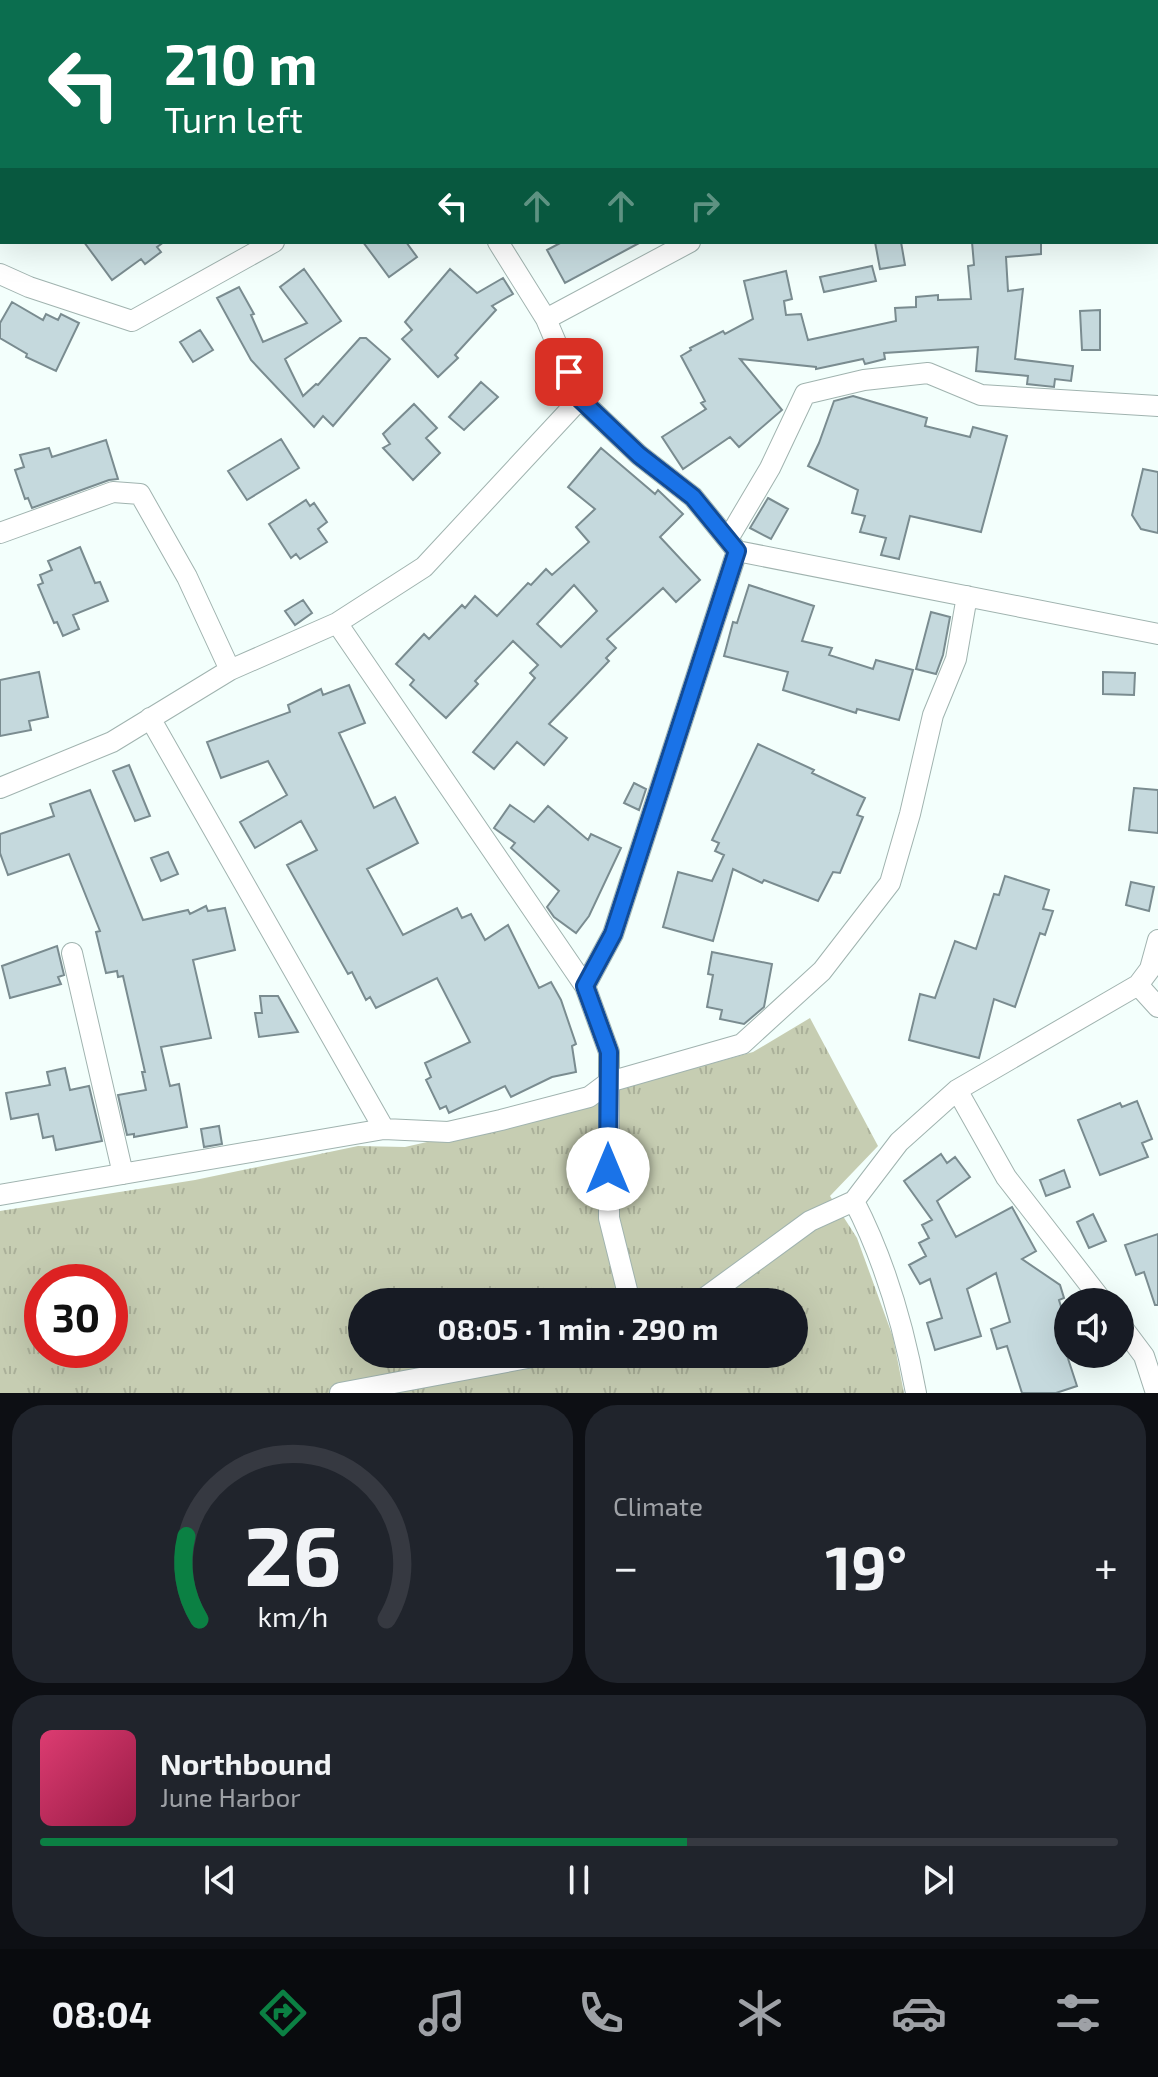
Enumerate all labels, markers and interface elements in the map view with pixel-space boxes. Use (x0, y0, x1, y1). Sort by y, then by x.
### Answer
text: 210 m (164, 29, 318, 96)
icon: left (32, 32, 136, 136)
text: Turn left (164, 97, 303, 140)
icon: left (431, 184, 475, 228)
icon: ahead (515, 184, 559, 228)
icon: ahead (599, 184, 643, 228)
icon: right (683, 184, 727, 228)
pin (535, 338, 603, 406)
icon: arrive (547, 350, 591, 394)
position arrow (566, 1127, 650, 1211)
speed limit sign: 30 (24, 1264, 128, 1368)
map controls (1054, 1288, 1134, 1368)
button: sound (1054, 1288, 1134, 1368)
text: 08:05 · 1 min · 290 m (438, 1310, 718, 1346)
text: Climate (613, 1490, 703, 1521)
text: 26 (244, 1503, 341, 1603)
text: 19° (825, 1530, 907, 1602)
text: − (613, 1539, 639, 1592)
text: + (1094, 1539, 1118, 1592)
text: km/h (257, 1598, 328, 1633)
text: Northbound (160, 1745, 332, 1781)
text: June Harbor (160, 1781, 301, 1812)
icon: previous (198, 1858, 242, 1902)
icon: pause (557, 1858, 601, 1902)
icon: next (916, 1858, 960, 1902)
icon: directions (255, 1985, 311, 2041)
icon: music (414, 1985, 470, 2041)
icon: phone (573, 1985, 629, 2041)
icon: climate (732, 1985, 788, 2041)
icon: car (891, 1985, 947, 2041)
icon: filters (1050, 1985, 1106, 2041)
text: 08:04 (52, 1992, 152, 2035)

